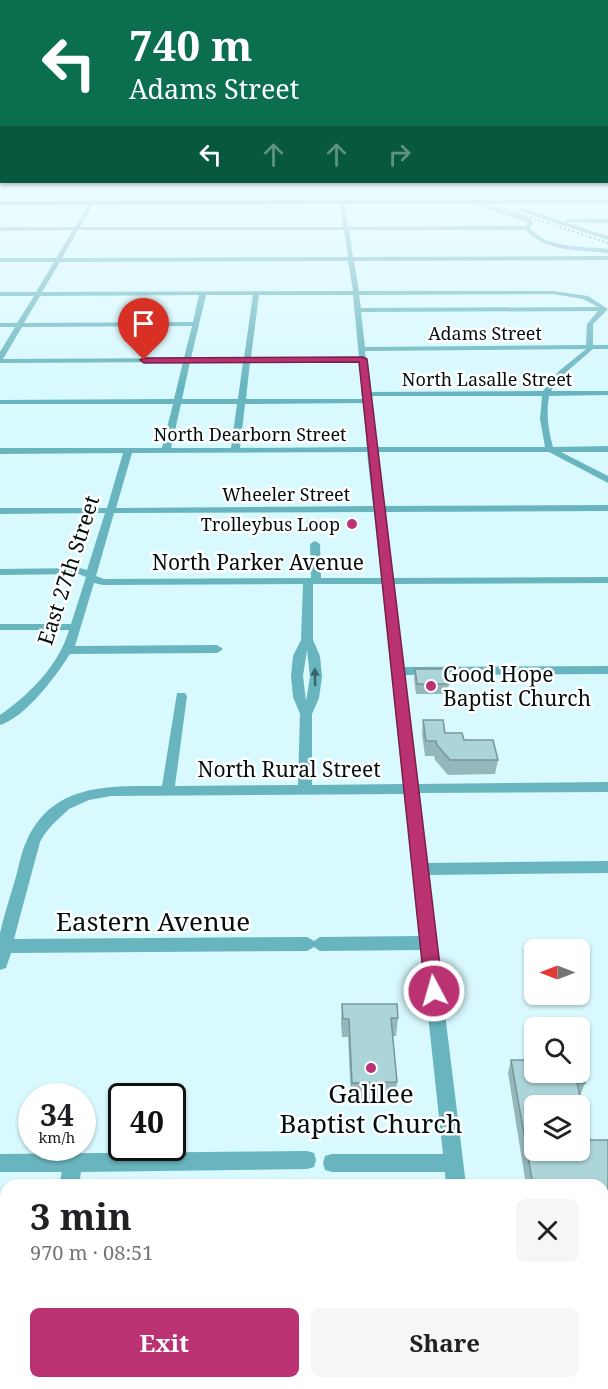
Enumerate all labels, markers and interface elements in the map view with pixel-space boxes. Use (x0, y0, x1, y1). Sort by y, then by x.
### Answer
text: 740 m (129, 16, 253, 73)
icon: left (30, 24, 108, 102)
text: Adams Street (129, 70, 299, 107)
icon: left (194, 138, 227, 171)
icon: ahead (257, 138, 290, 171)
icon: ahead (320, 138, 353, 171)
icon: right (383, 138, 416, 171)
pin (118, 298, 169, 360)
icon: arrive (127, 307, 160, 340)
street label: Adams Street (428, 321, 542, 345)
street label: North Lasalle Street (402, 367, 572, 391)
street label: North Dearborn Street (154, 422, 346, 446)
street label: Wheeler Street (222, 482, 350, 506)
street label: East 27th Street (31, 492, 105, 648)
place label: Trolleybus Loop (201, 512, 340, 536)
marker: Trolleybus Loop (345, 517, 359, 531)
street label: North Parker Avenue (152, 548, 364, 576)
place label: Good Hope Baptist Church (443, 660, 591, 712)
one-way arrow (310, 668, 320, 687)
marker: Good Hope Baptist Church (424, 679, 438, 693)
street label: North Rural Street (197, 755, 381, 783)
street label: Eastern Avenue (56, 903, 250, 939)
north arrow (524, 939, 590, 1005)
map controls (524, 939, 590, 1161)
position arrow (402, 959, 466, 1023)
button: search (524, 1017, 590, 1083)
marker: Galilee Baptist Church (364, 1061, 378, 1075)
place label: Galilee Baptist Church (279, 1075, 463, 1141)
speed limit sign: 40 (108, 1083, 186, 1161)
text: 34 (40, 1094, 74, 1135)
button: layers (524, 1095, 590, 1161)
text: km/h (39, 1127, 75, 1147)
text: 3 min (30, 1192, 132, 1241)
button: close (516, 1199, 579, 1262)
text: 970 m · 08:51 (30, 1239, 153, 1266)
button: Exit (30, 1308, 299, 1377)
button: Share (311, 1308, 579, 1377)

